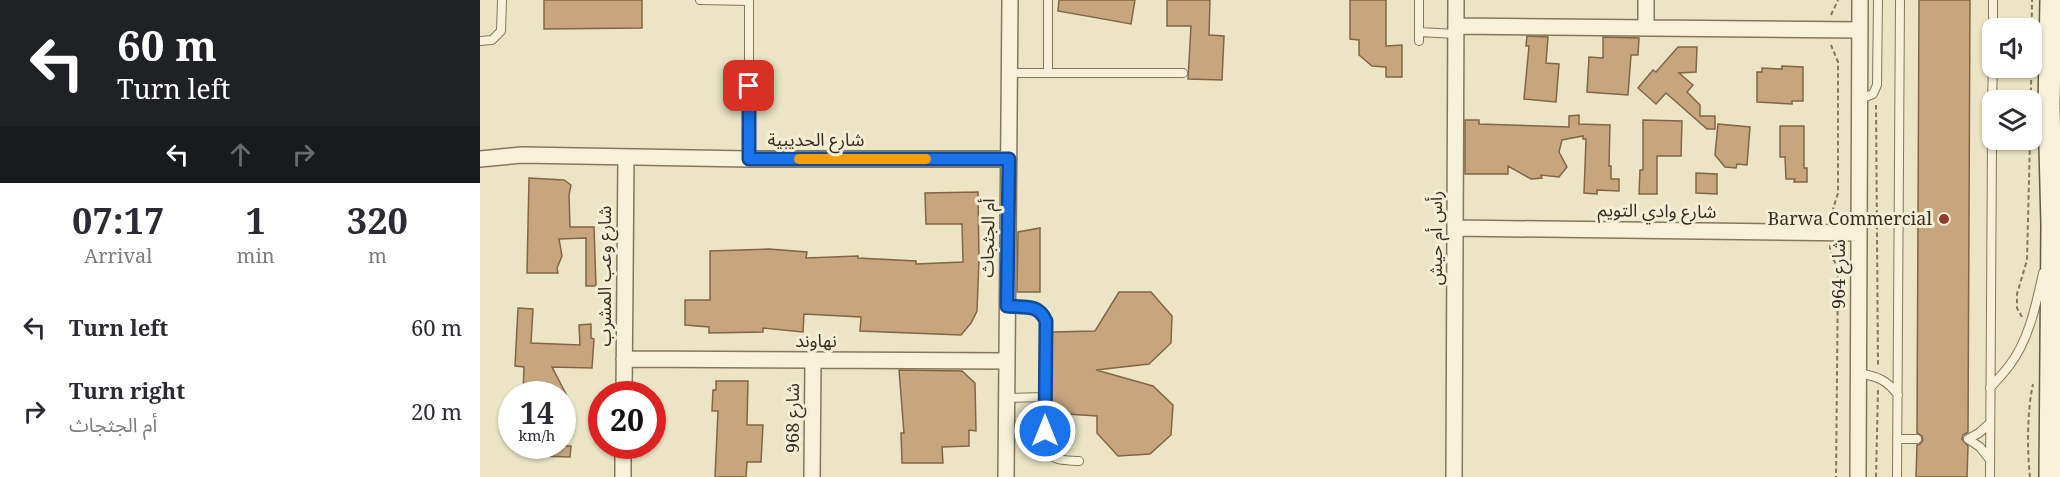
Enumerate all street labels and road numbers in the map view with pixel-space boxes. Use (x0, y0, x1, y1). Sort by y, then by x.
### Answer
street label: شارع الحديبية (768, 127, 864, 154)
street label: رأس أم حيش (1423, 191, 1450, 285)
street label: شارع وادي التويم (1597, 197, 1717, 226)
street label: أم الجثجاث (974, 198, 1003, 278)
street label: شارع وعب المشرب (592, 206, 619, 346)
street label: شارع 964 (1826, 239, 1853, 309)
street label: نهاوند (795, 328, 837, 352)
street label: شارع 968 (780, 383, 807, 453)

